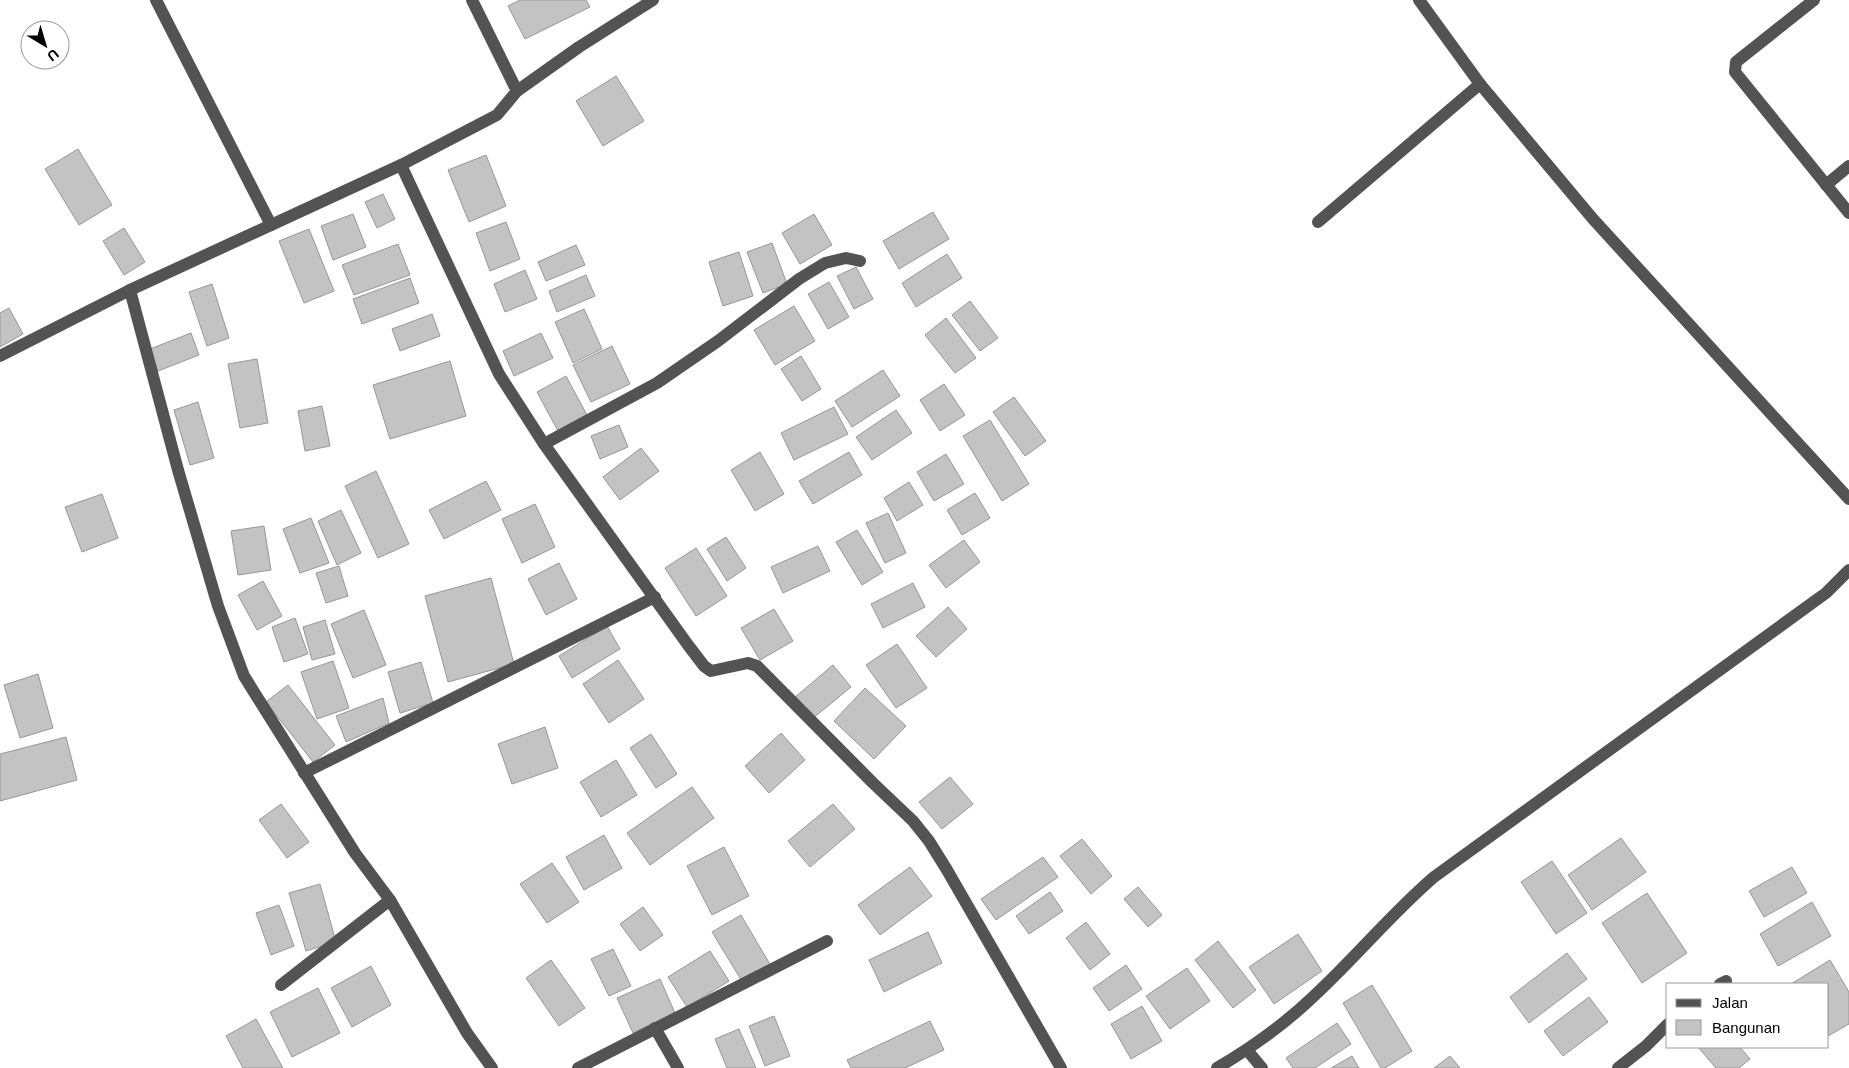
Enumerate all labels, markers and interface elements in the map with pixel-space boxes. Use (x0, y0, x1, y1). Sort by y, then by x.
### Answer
north arrow (20, 20, 70, 70)
text: U (44, 46, 62, 65)
legend (1666, 983, 1829, 1048)
text: Jalan (1712, 994, 1748, 1011)
text: Bangunan (1712, 1019, 1780, 1036)

